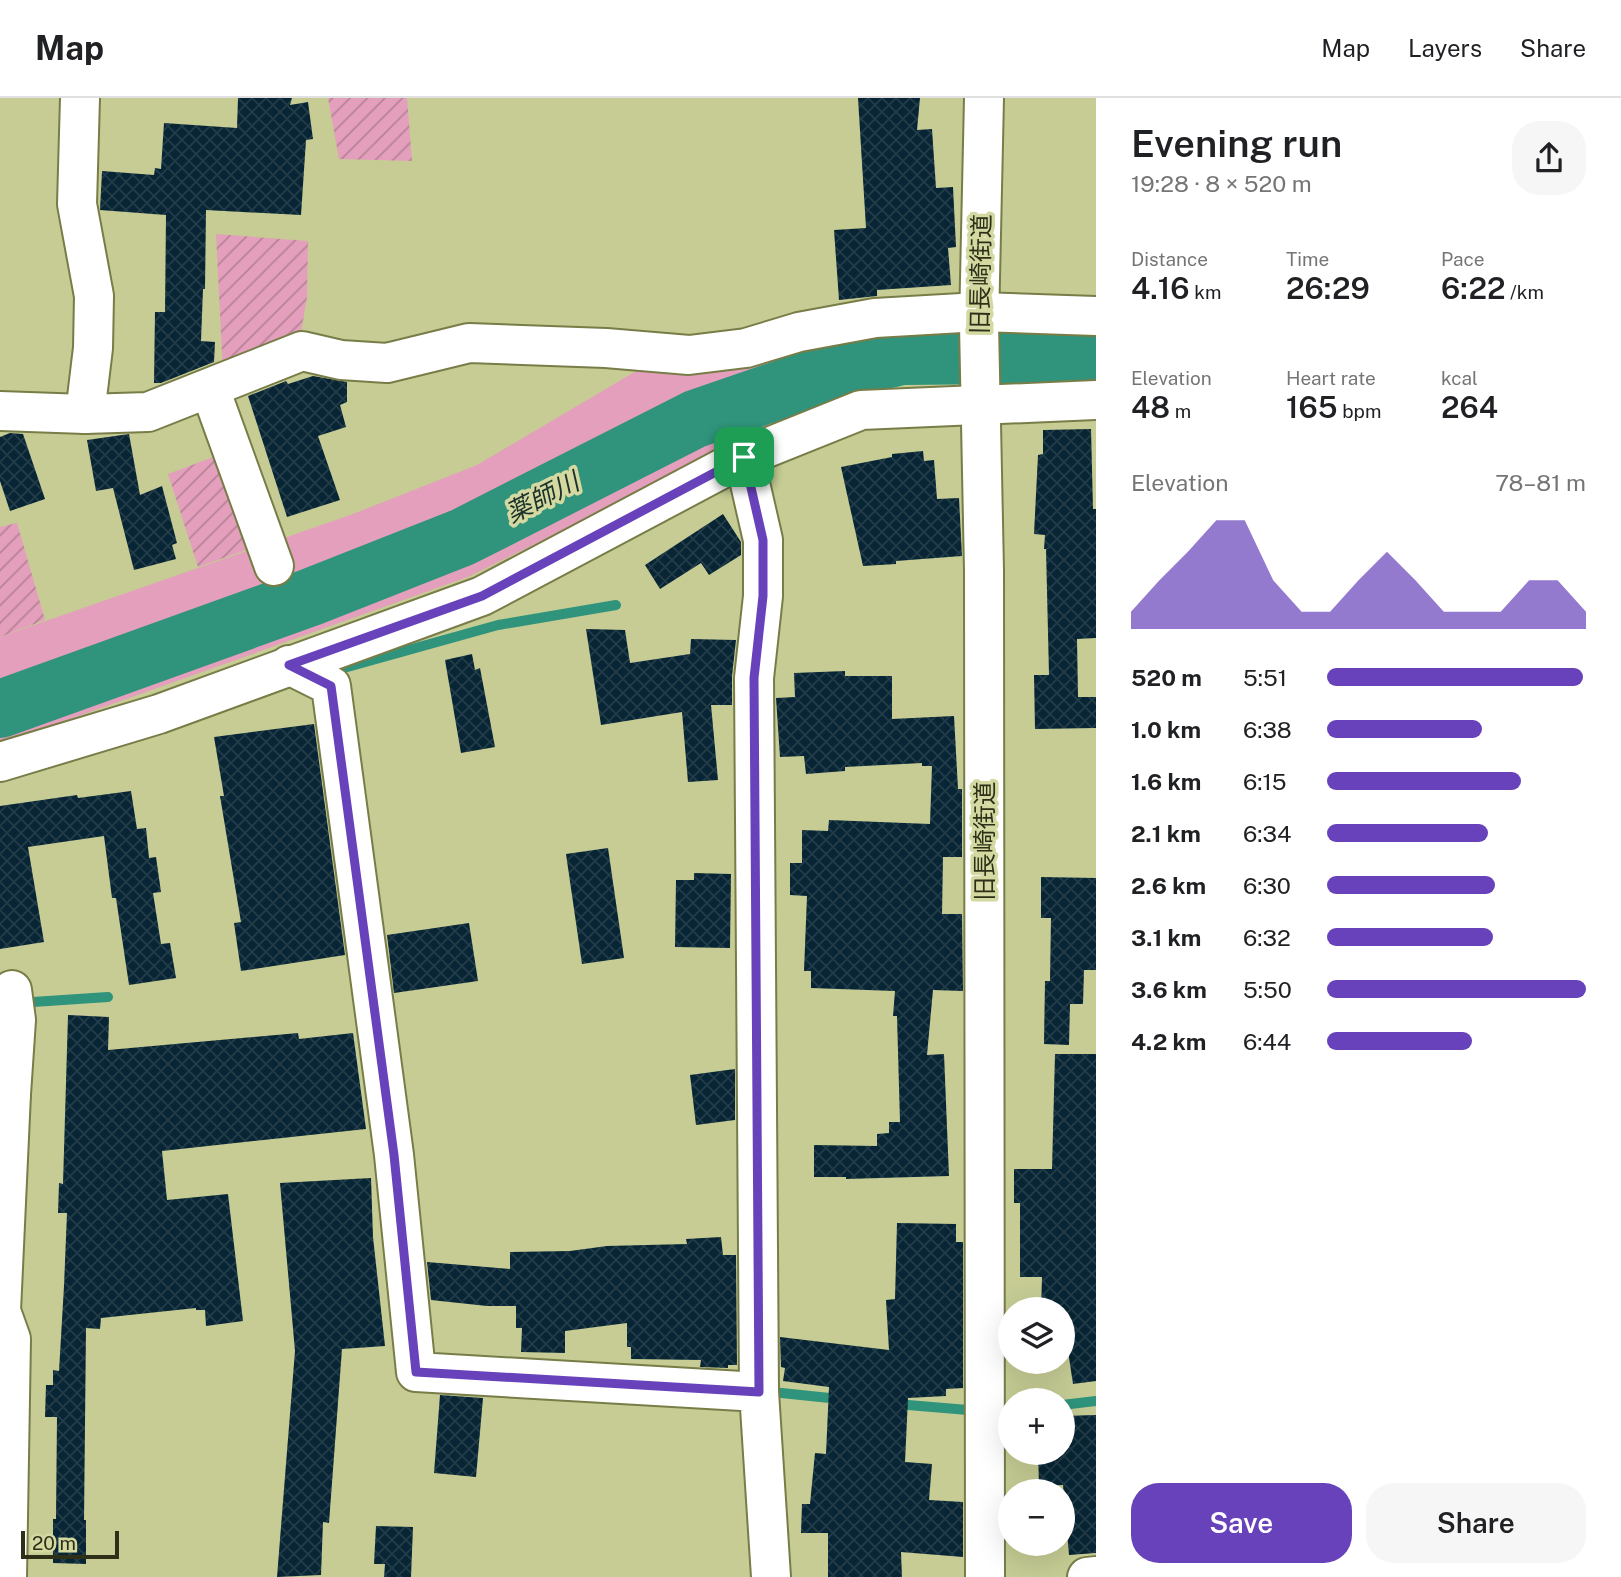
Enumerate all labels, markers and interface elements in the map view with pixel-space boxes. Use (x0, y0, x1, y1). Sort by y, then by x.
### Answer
text: Map (35, 29, 104, 67)
text: Map (1321, 34, 1370, 62)
text: Layers (1408, 34, 1482, 62)
text: Share (1520, 34, 1586, 62)
text: Evening run (1131, 121, 1342, 166)
button: share (1512, 121, 1586, 195)
text: 19:28 · 8 × 520 m (1131, 170, 1312, 197)
street label: 旧長崎街道 (965, 214, 995, 334)
text: Distance (1131, 248, 1208, 270)
text: Time (1286, 248, 1329, 270)
text: Pace (1441, 248, 1484, 270)
text: 4.16 (1131, 270, 1190, 306)
text: 26:29 (1286, 270, 1370, 306)
text: 6:22 (1441, 270, 1505, 306)
text: km (1190, 281, 1221, 303)
text: /km (1505, 281, 1544, 303)
text: Elevation (1131, 367, 1212, 389)
text: Heart rate (1286, 367, 1376, 389)
text: kcal (1441, 367, 1478, 389)
text: 48 (1131, 389, 1170, 425)
text: 165 (1286, 389, 1338, 425)
text: 264 (1441, 389, 1498, 425)
text: m (1170, 400, 1191, 422)
text: bpm (1338, 400, 1381, 422)
pin (714, 427, 774, 487)
icon: arrive (725, 438, 763, 476)
water label: 薬師川 (500, 464, 586, 529)
text: Elevation (1131, 469, 1229, 496)
text: 78–81 m (1495, 469, 1586, 496)
text: 520 m (1131, 664, 1202, 691)
text: 5:51 (1243, 664, 1287, 691)
text: 1.0 km (1131, 716, 1201, 743)
text: 6:38 (1243, 716, 1292, 743)
text: 1.6 km (1131, 768, 1201, 795)
text: 6:15 (1243, 768, 1287, 795)
street label: 旧長崎街道 (970, 781, 998, 901)
text: 2.1 km (1131, 820, 1201, 847)
text: 6:34 (1243, 820, 1291, 847)
text: 2.6 km (1131, 872, 1206, 899)
text: 6:30 (1243, 872, 1291, 899)
text: 3.1 km (1131, 924, 1201, 951)
text: 6:32 (1243, 924, 1291, 951)
text: 3.6 km (1131, 976, 1207, 1003)
text: 5:50 (1243, 976, 1292, 1003)
text: 4.2 km (1131, 1028, 1206, 1055)
text: 6:44 (1243, 1028, 1291, 1055)
map controls (998, 1297, 1075, 1556)
button: layers (998, 1297, 1075, 1374)
button: + (998, 1388, 1075, 1465)
button: − (998, 1479, 1075, 1556)
button: Save (1131, 1483, 1352, 1563)
button: Share (1366, 1483, 1586, 1563)
scale bar (21, 1528, 119, 1560)
text: 20 m (32, 1532, 76, 1554)

